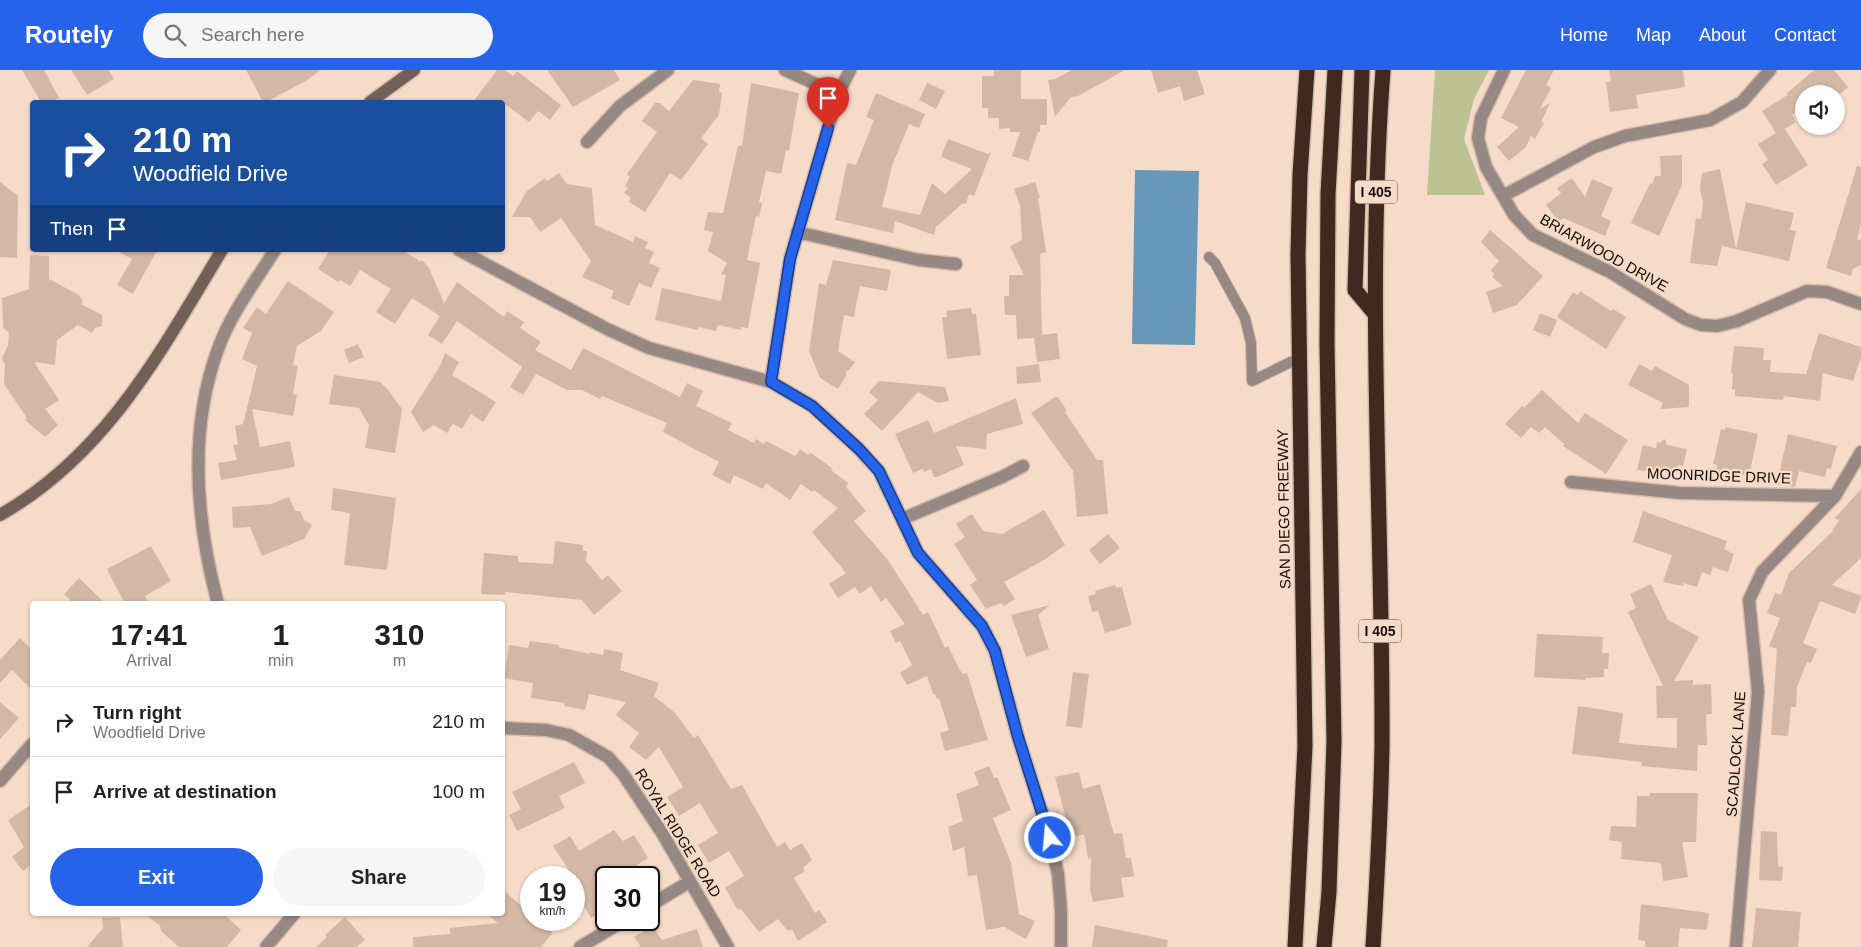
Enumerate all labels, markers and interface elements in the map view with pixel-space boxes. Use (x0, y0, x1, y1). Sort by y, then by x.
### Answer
search box (143, 13, 493, 58)
text: Routely (25, 21, 113, 48)
icon: search (161, 21, 189, 49)
text: Search here (201, 24, 305, 45)
text: Home (1560, 25, 1608, 45)
text: Map (1636, 25, 1671, 45)
text: About (1699, 25, 1746, 45)
text: Contact (1774, 25, 1836, 45)
pin (807, 77, 849, 128)
icon: arrive (814, 84, 842, 112)
map controls (1795, 85, 1845, 135)
button: sound (1795, 85, 1845, 135)
icon: right (50, 120, 115, 185)
text: 210 m (133, 120, 232, 159)
text: Woodfield Drive (133, 161, 288, 186)
road number: I 405 (1355, 180, 1397, 204)
street label: BRIARWOOD DRIVE (1537, 210, 1671, 295)
icon: arrive (103, 215, 131, 243)
text: Then (50, 218, 93, 239)
street label: SAN DIEGO FREEWAY (1274, 429, 1293, 589)
street label: MOONRIDGE DRIVE (1647, 464, 1791, 487)
text: 17:41 (111, 618, 187, 651)
text: 1 (272, 618, 289, 651)
text: 310 (374, 618, 424, 651)
road number: I 405 (1359, 620, 1401, 642)
text: Arrival (126, 652, 172, 669)
text: min (268, 652, 294, 669)
text: m (393, 652, 406, 669)
street label: SCADLOCK LANE (1723, 691, 1748, 817)
text: Turn right (93, 702, 181, 723)
icon: right (50, 708, 78, 736)
text: 210 m (432, 711, 485, 732)
text: Woodfield Drive (93, 724, 206, 741)
street label: ROYAL RIDGE ROAD (632, 765, 725, 900)
icon: arrive (50, 778, 78, 806)
text: Arrive at destination (93, 781, 277, 802)
text: 100 m (432, 781, 485, 802)
position arrow (1023, 811, 1075, 863)
button: Exit (50, 848, 263, 906)
button: Share (273, 848, 485, 906)
speed limit sign: 30 (595, 866, 660, 931)
text: 19 (539, 878, 566, 906)
text: km/h (539, 904, 566, 918)

